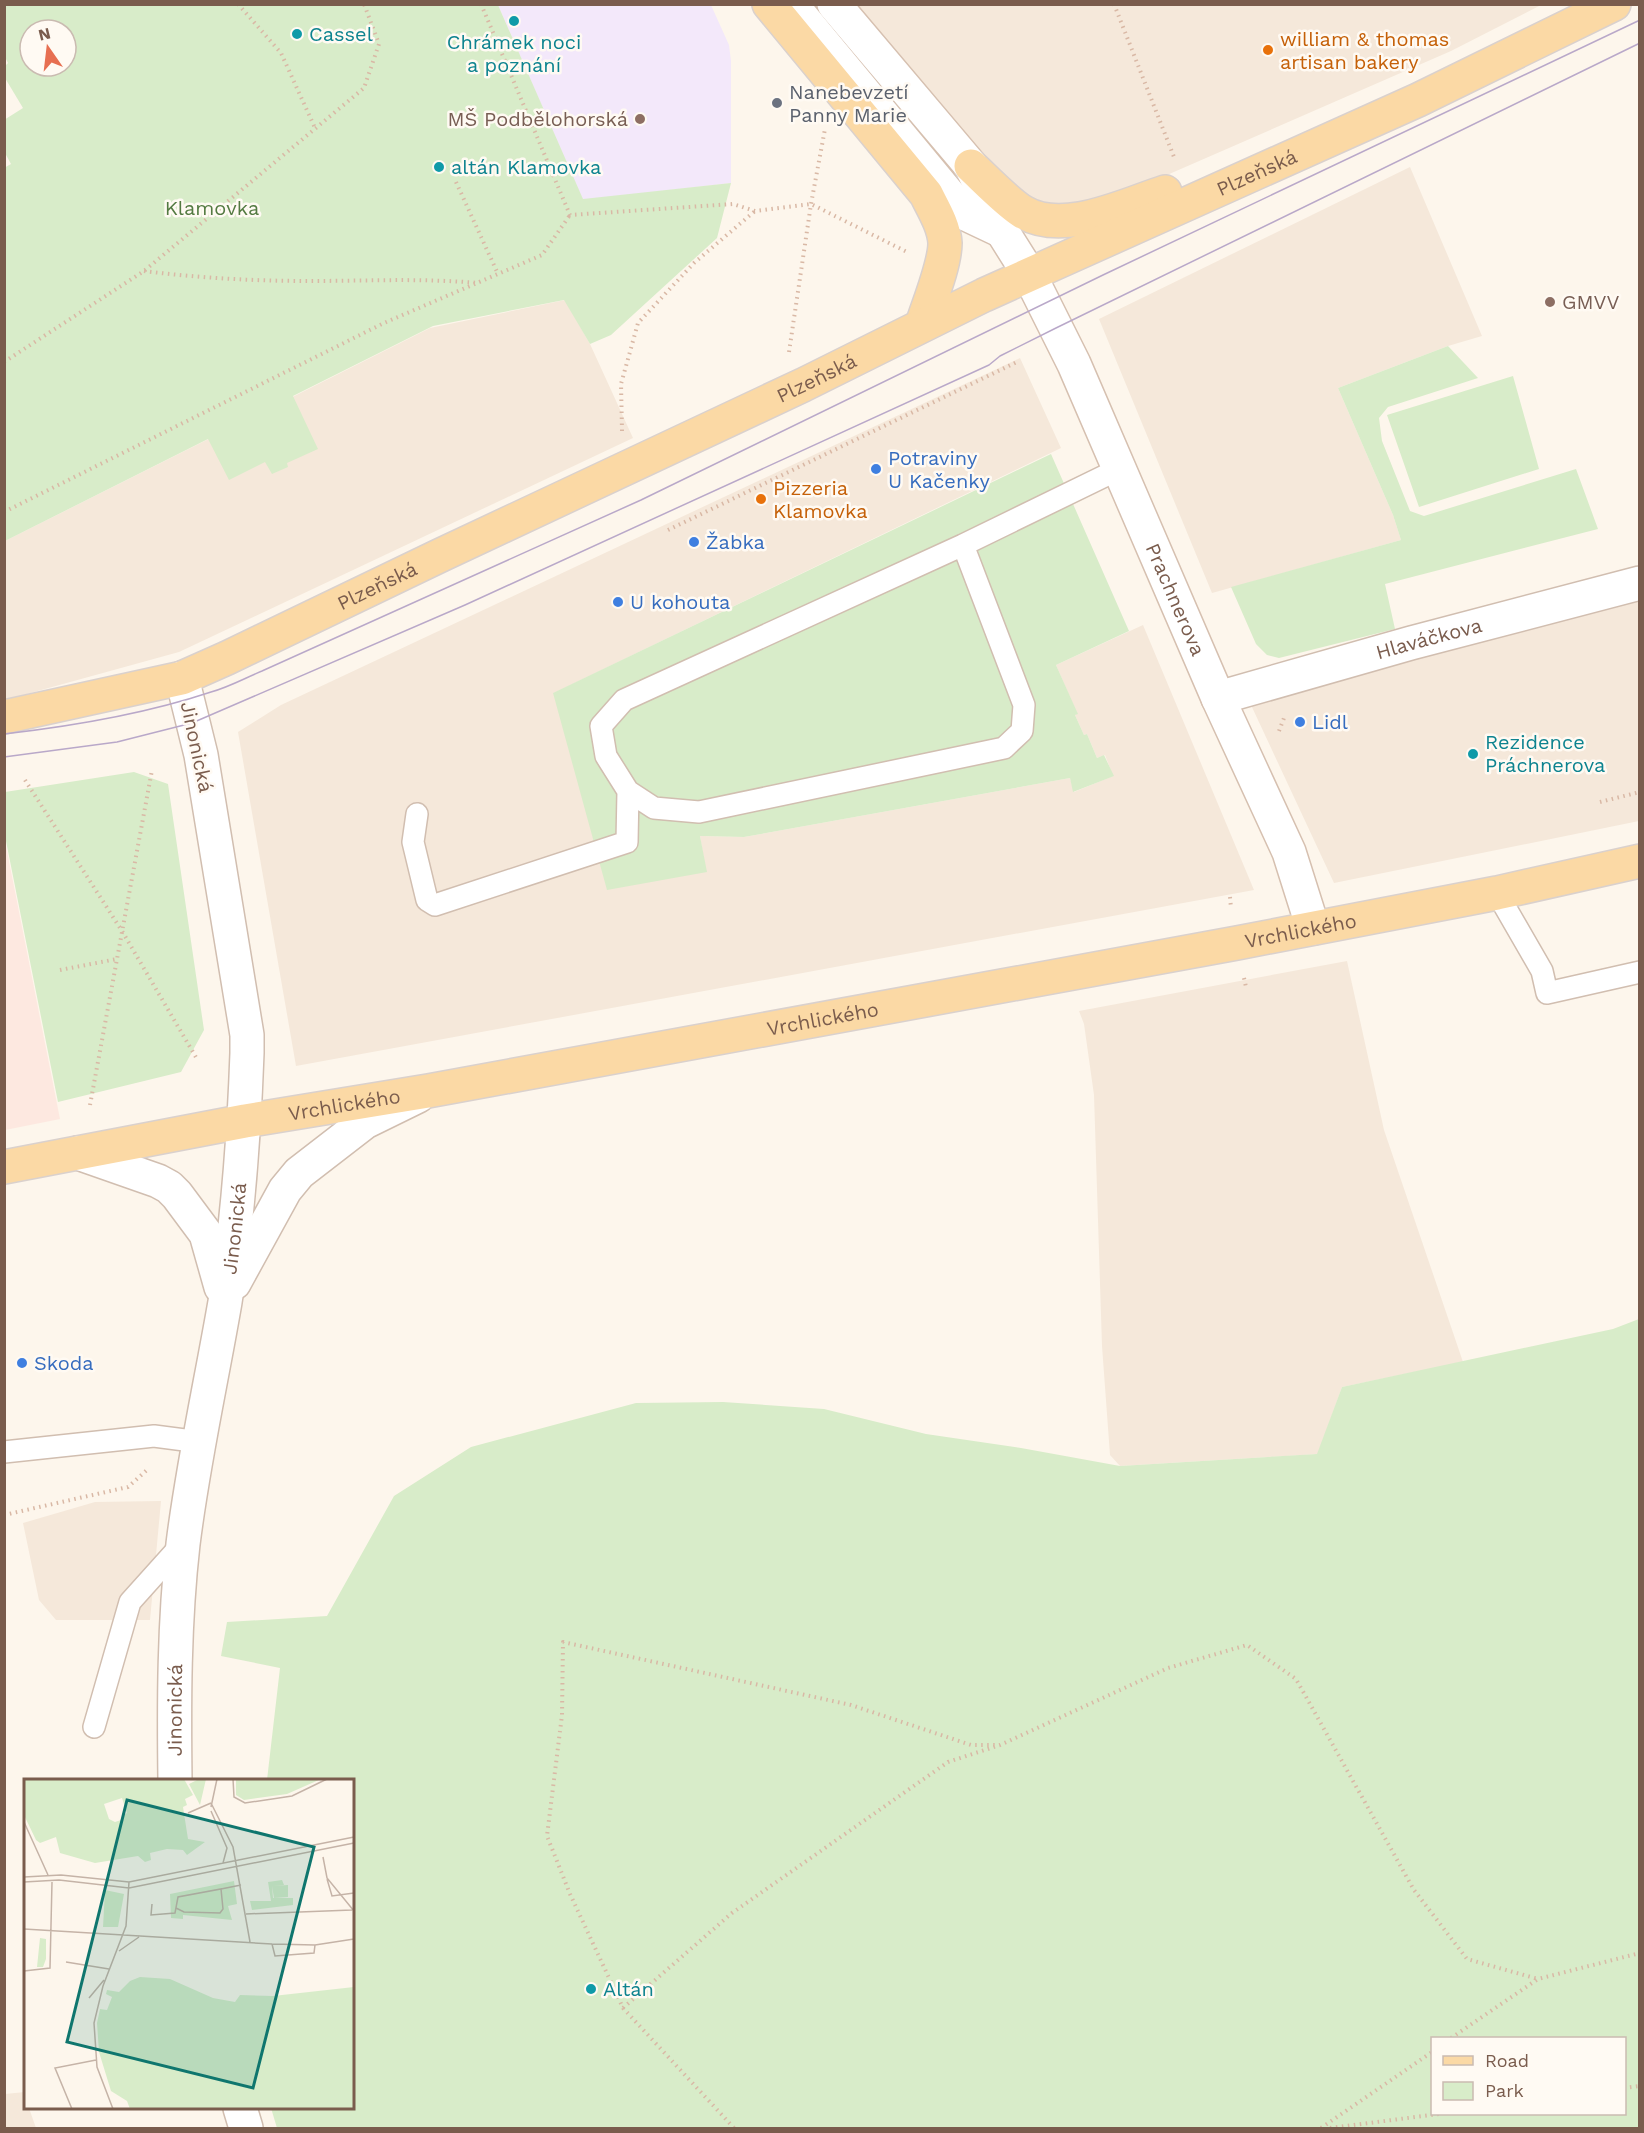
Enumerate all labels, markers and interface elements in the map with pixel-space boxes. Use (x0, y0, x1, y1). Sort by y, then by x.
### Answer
marker: Chrámek noci a poznání (507, 14, 521, 28)
north arrow (18, 18, 78, 78)
place label: Cassel (309, 22, 373, 46)
text: N (36, 23, 53, 45)
marker: Cassel (290, 27, 304, 41)
place label: william & thomas artisan bakery (1280, 27, 1449, 74)
place label: Chrámek noci a poznání (447, 30, 581, 77)
marker: william & thomas artisan bakery (1261, 43, 1275, 57)
place label: Nanebevzetí Panny Marie (789, 80, 908, 127)
marker: Nanebevzetí Panny Marie (770, 96, 784, 110)
place label: MŠ Podbělohorská (447, 107, 628, 131)
marker: MŠ Podbělohorská (633, 112, 647, 126)
street label: Plzeňská (1213, 144, 1301, 201)
place label: altán Klamovka (451, 155, 601, 179)
marker: altán Klamovka (432, 160, 446, 174)
park label: Klamovka (165, 196, 259, 220)
place label: GMVV (1562, 290, 1620, 314)
marker: GMVV (1543, 295, 1557, 309)
street label: Plzeňská (773, 348, 860, 408)
place label: Potraviny U Kačenky (888, 446, 991, 493)
marker: Potraviny U Kačenky (869, 462, 883, 476)
place label: Pizzeria Klamovka (773, 476, 867, 523)
marker: Pizzeria Klamovka (754, 492, 768, 506)
place label: Žabka (706, 530, 765, 554)
marker: Žabka (687, 535, 701, 549)
street label: Prachnerova (1141, 540, 1210, 659)
street label: Plzeňská (333, 556, 421, 615)
place label: U kohouta (630, 590, 730, 614)
marker: U kohouta (611, 595, 625, 609)
street label: Hlaváčkova (1373, 613, 1484, 664)
street label: Jinonická (176, 699, 218, 795)
place label: Lidl (1312, 710, 1348, 734)
marker: Lidl (1293, 715, 1307, 729)
place label: Rezidence Práchnerova (1485, 730, 1605, 777)
marker: Rezidence Práchnerova (1466, 747, 1480, 761)
street label: Vrchlického (1243, 908, 1359, 953)
street label: Vrchlického (765, 997, 881, 1041)
street label: Vrchlického (286, 1084, 402, 1126)
street label: Jinonická (217, 1182, 251, 1276)
place label: Skoda (34, 1351, 94, 1375)
marker: Skoda (15, 1356, 29, 1370)
street label: Jinonická (163, 1664, 187, 1756)
inset map (24, 1779, 354, 2109)
place label: Altán (603, 1977, 654, 2001)
marker: Altán (584, 1982, 598, 1996)
legend (1431, 2037, 1626, 2115)
text: Road (1485, 2050, 1529, 2071)
text: Park (1485, 2080, 1524, 2101)

